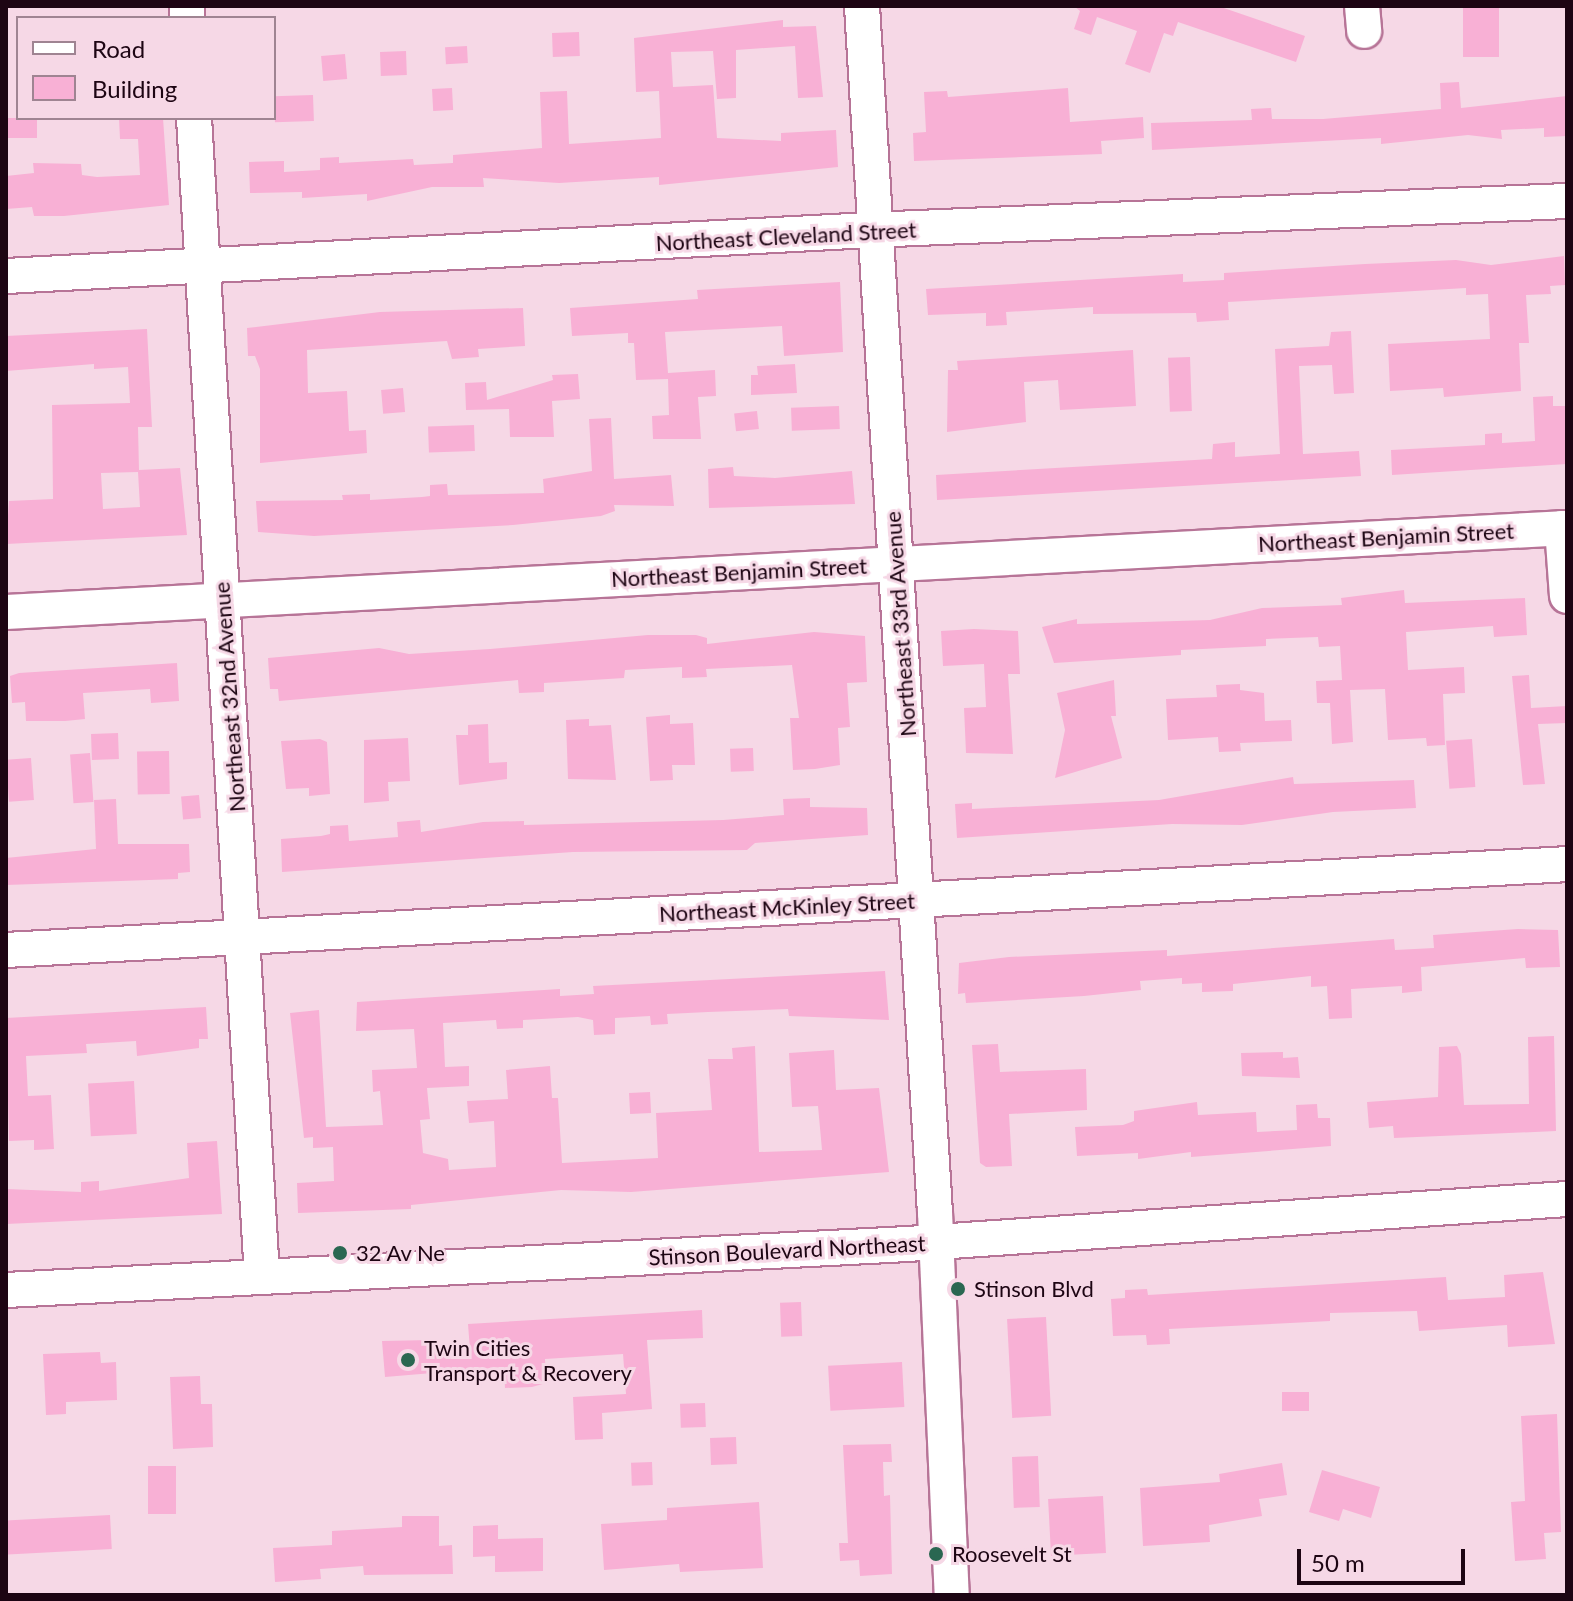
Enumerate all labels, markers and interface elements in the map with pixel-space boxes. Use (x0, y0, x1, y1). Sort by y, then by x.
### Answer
legend (16, 16, 276, 120)
text: Road (92, 34, 145, 63)
text: Building (92, 74, 177, 103)
street label: Northeast Cleveland Street (655, 216, 917, 256)
street label: Northeast 33rd Avenue (879, 510, 921, 738)
street label: Northeast Benjamin Street (1257, 517, 1515, 557)
street label: Northeast Benjamin Street (610, 552, 868, 592)
street label: Northeast 32nd Avenue (208, 581, 250, 813)
street label: Northeast McKinley Street (658, 887, 916, 927)
street label: Stinson Boulevard Northeast (648, 1230, 926, 1270)
place label: 32 Av Ne (356, 1240, 446, 1266)
marker: 32 Av Ne (331, 1244, 349, 1262)
place label: Stinson Blvd (974, 1276, 1094, 1302)
marker: Stinson Blvd (949, 1280, 967, 1298)
place label: Twin Cities Transport & Recovery (424, 1334, 632, 1386)
marker: Twin Cities Transport & Recovery (399, 1351, 417, 1369)
scale bar (1301, 1533, 1469, 1583)
place label: Roosevelt St (952, 1541, 1072, 1567)
marker: Roosevelt St (927, 1545, 945, 1563)
text: 50 m (1311, 1548, 1365, 1577)

